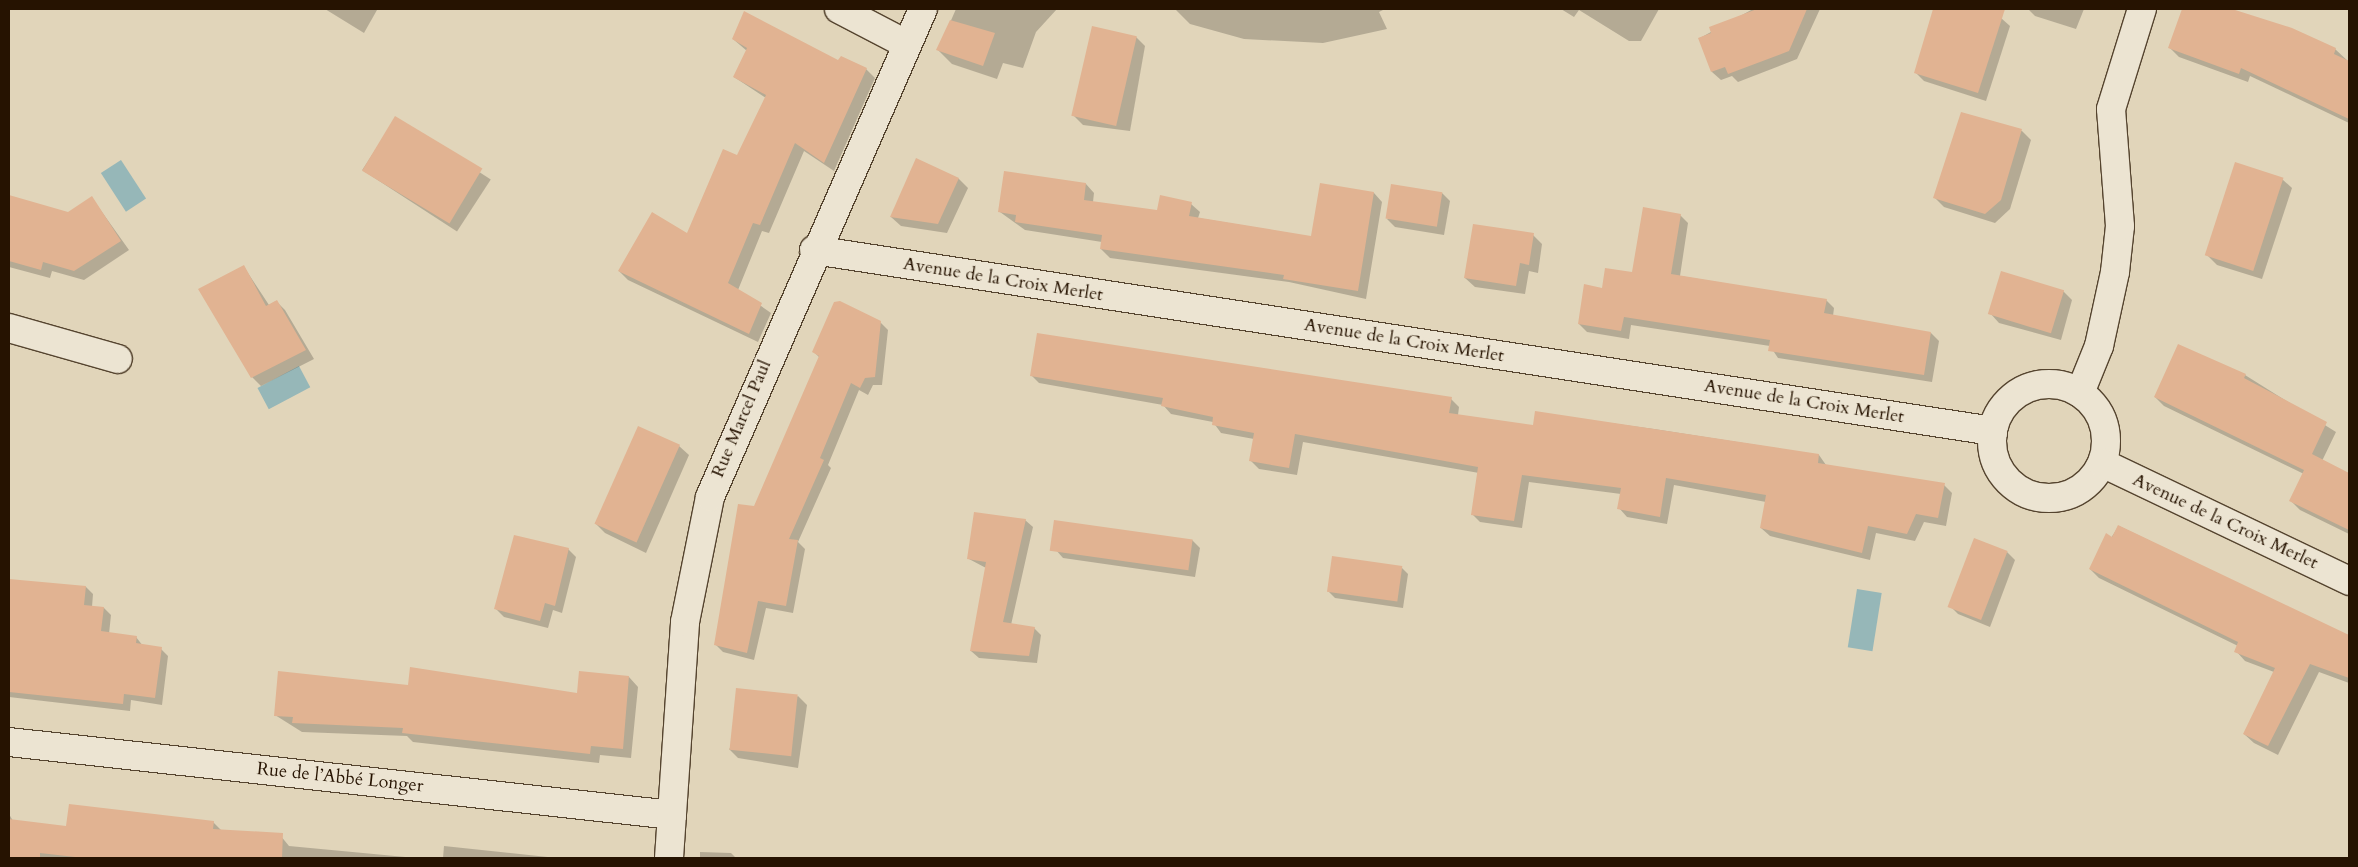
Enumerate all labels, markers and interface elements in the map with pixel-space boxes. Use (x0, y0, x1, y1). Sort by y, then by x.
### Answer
street label: Avenue de la Croix Merlet (902, 254, 1104, 306)
street label: Avenue de la Croix Merlet (1303, 315, 1505, 367)
street label: Rue Marcel Paul (708, 357, 776, 481)
street label: Avenue de la Croix Merlet (1703, 376, 1905, 428)
street label: Avenue de la Croix Merlet (2129, 470, 2321, 574)
street label: Rue de l’Abbé Longer (256, 759, 424, 797)

